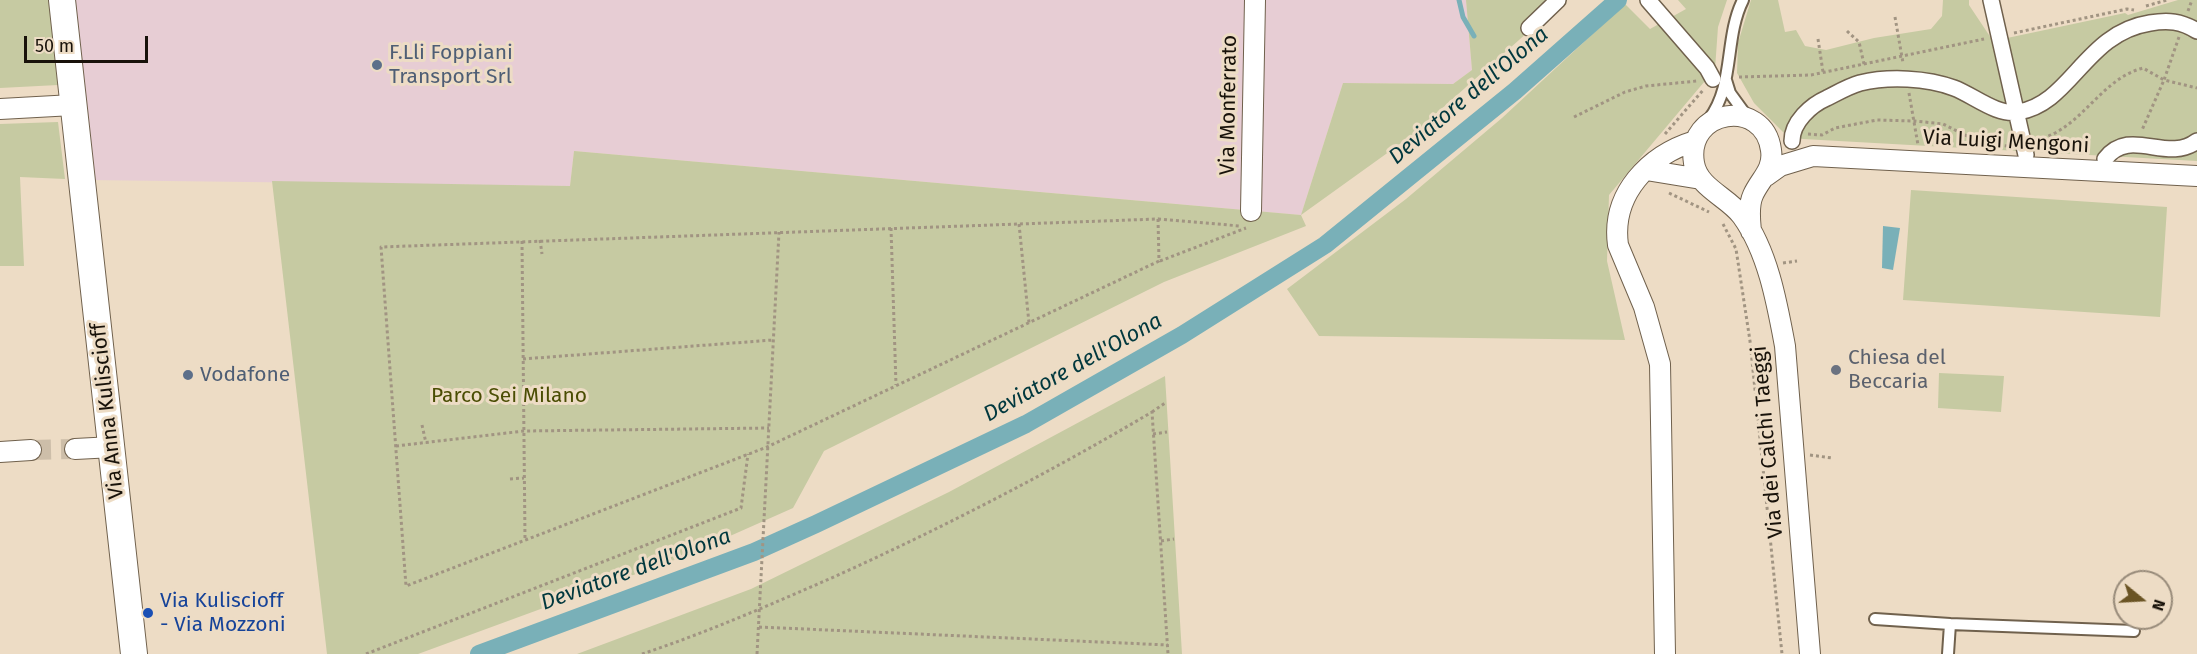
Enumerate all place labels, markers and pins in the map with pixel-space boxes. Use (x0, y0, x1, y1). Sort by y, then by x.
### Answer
place label: F.Lli Foppiani Transport Srl (389, 40, 513, 90)
marker: F.Lli Foppiani Transport Srl (370, 58, 384, 72)
place label: Chiesa del Beccaria (1848, 345, 1946, 395)
place label: Vodafone (200, 362, 290, 388)
marker: Chiesa del Beccaria (1829, 363, 1843, 377)
marker: Vodafone (181, 368, 195, 382)
place label: Via Kuliscioff - Via Mozzoni (160, 588, 286, 638)
marker: Via Kuliscioff - Via Mozzoni (141, 606, 155, 620)

